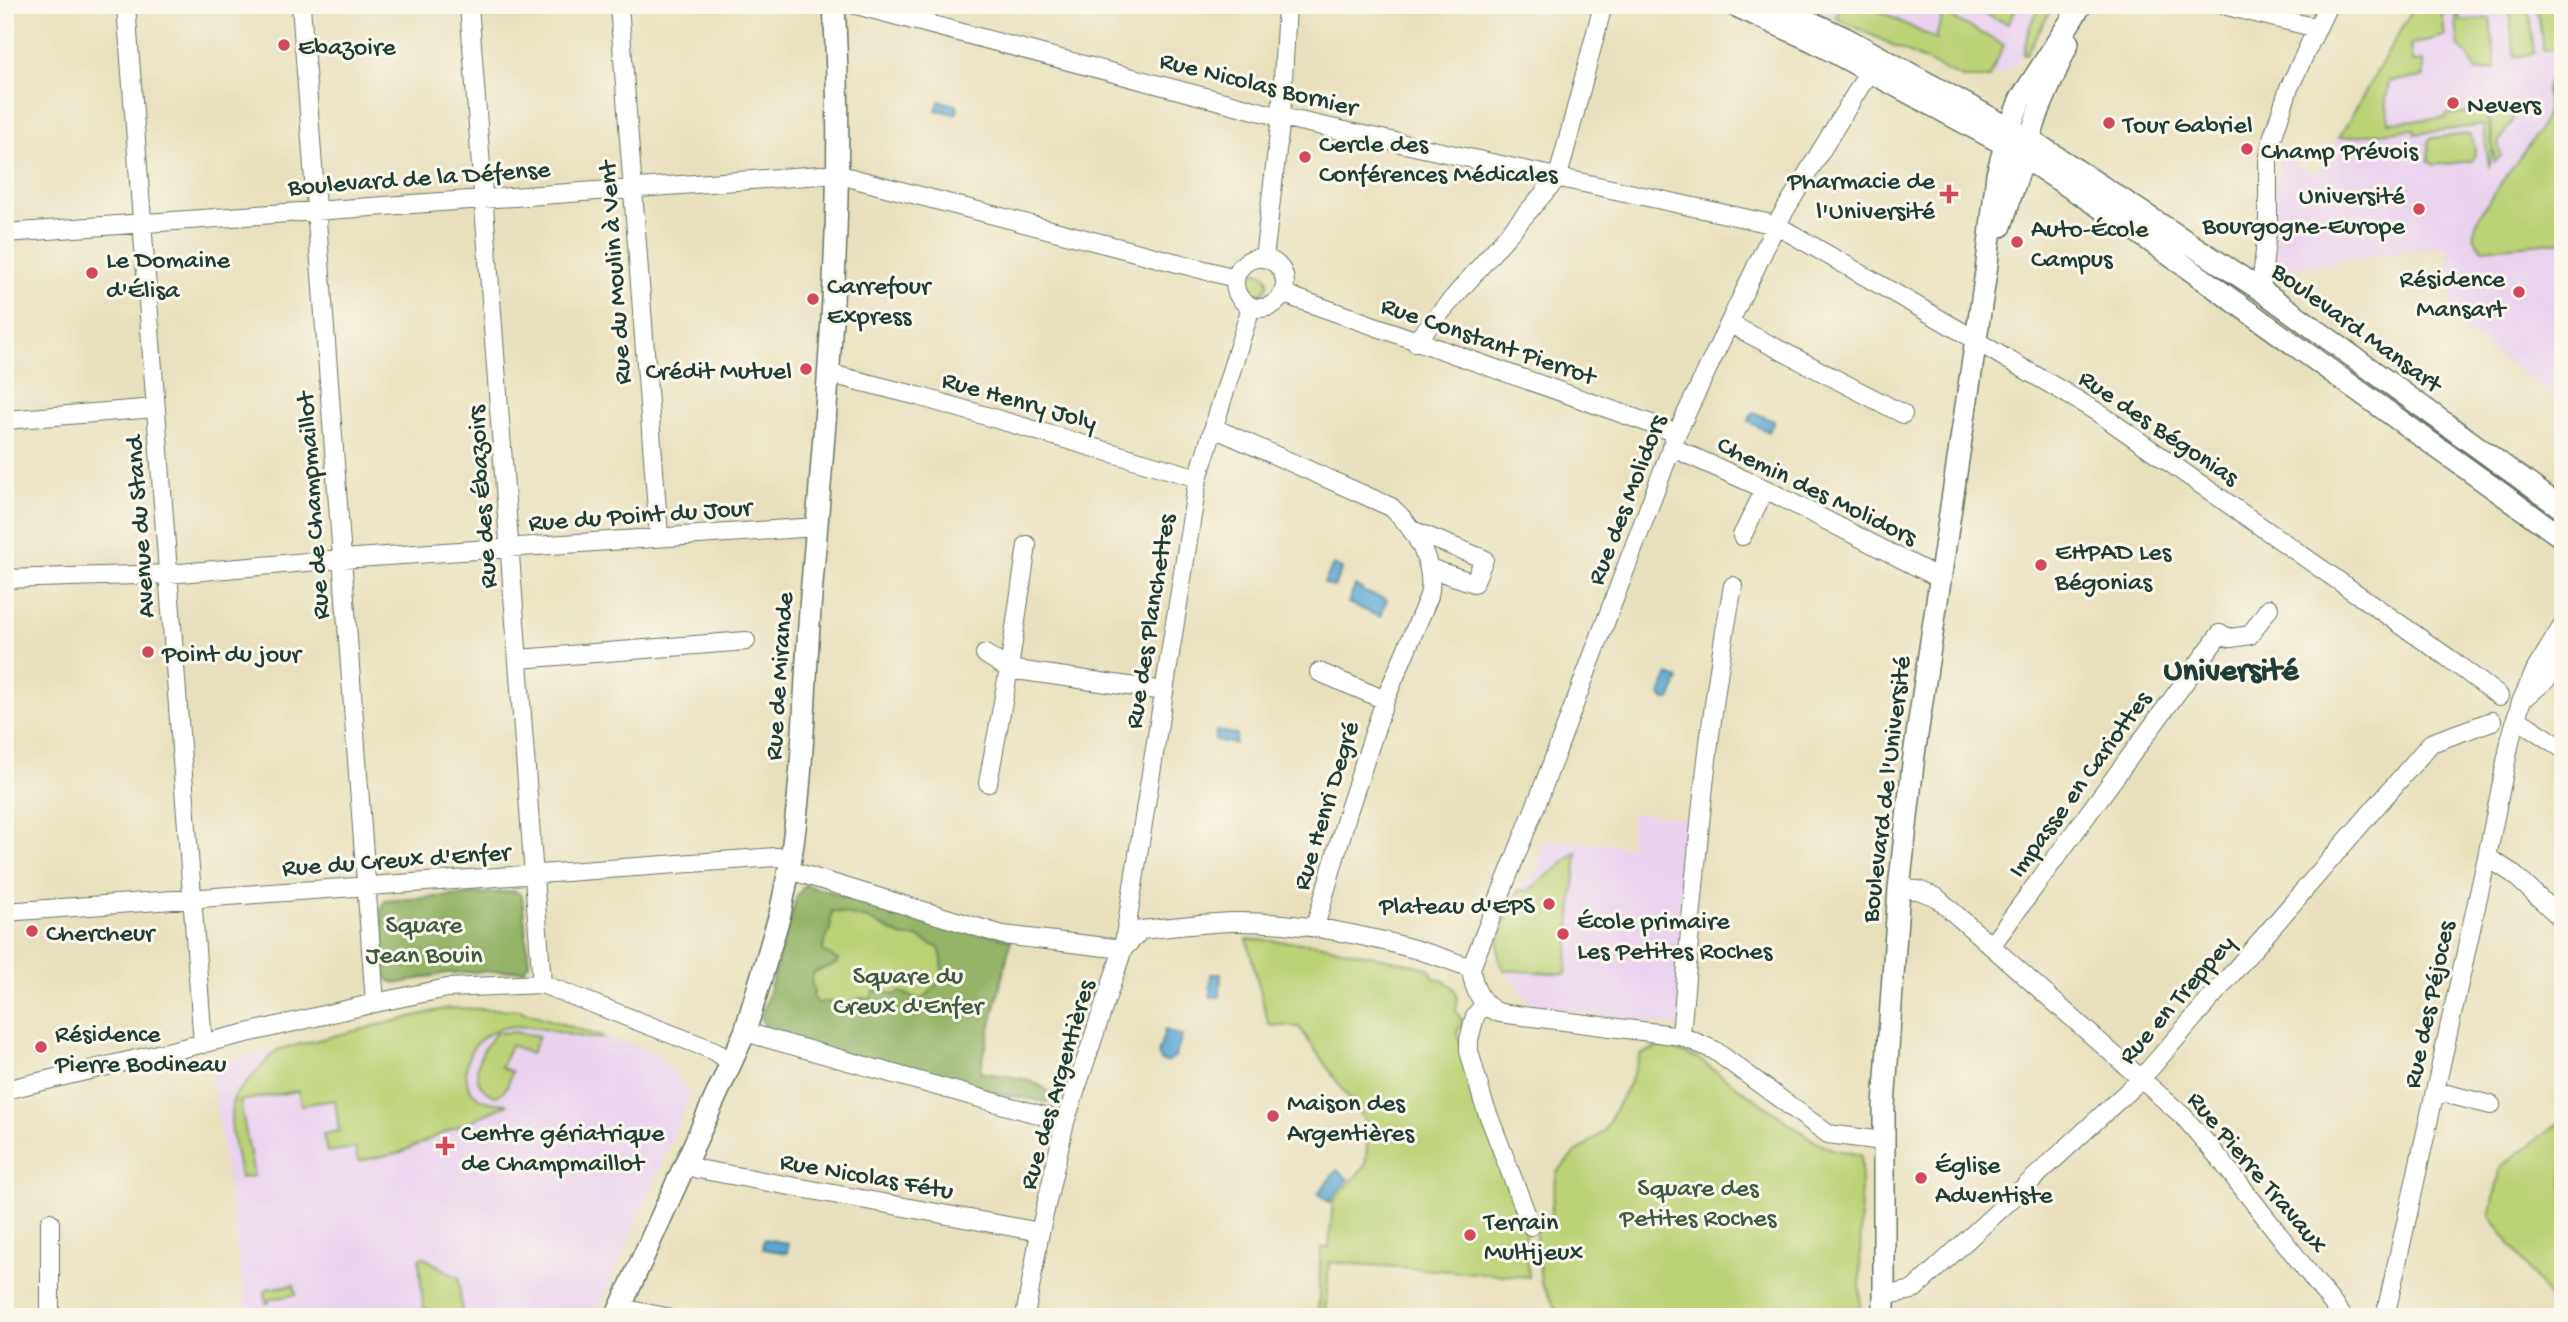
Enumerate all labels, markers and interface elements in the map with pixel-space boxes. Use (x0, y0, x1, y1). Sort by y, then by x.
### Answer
place label: Ebazoire (298, 34, 396, 65)
marker: Ebazoire (276, 37, 292, 53)
street label: Rue Nicolas Bornier (1156, 47, 1363, 127)
place label: Nevers (2467, 92, 2542, 123)
marker: Nevers (2445, 95, 2461, 111)
place label: Tour Gabriel (2121, 112, 2253, 143)
marker: Tour Gabriel (2101, 115, 2117, 131)
place label: Cercle des Conférences Médicales (1319, 131, 1559, 192)
place label: Champ Prévois (2261, 138, 2419, 169)
marker: Champ Prévois (2239, 141, 2255, 157)
marker: Cercle des Conférences Médicales (1297, 149, 1313, 165)
street label: Boulevard de la Défense (286, 156, 552, 205)
street label: Rue du Moulin à Vent (594, 157, 641, 386)
place label: Pharmacie de l'Université (1786, 168, 1936, 229)
place label: Université Bourgogne-Europe (2201, 183, 2406, 244)
marker: Pharmacie de l'Université (1941, 186, 1957, 202)
marker: Université Bourgogne-Europe (2411, 201, 2427, 217)
place label: Auto-École Campus (2031, 216, 2149, 277)
marker: Auto-École Campus (2009, 234, 2025, 250)
place label: Le Domaine d'Élisa (106, 247, 230, 308)
street label: Boulevard Mansart (2263, 257, 2449, 403)
marker: Le Domaine d'Élisa (84, 265, 100, 281)
place label: Résidence Mansart (2399, 266, 2507, 327)
place label: Carrefour Express (827, 273, 933, 334)
marker: Résidence Mansart (2511, 284, 2527, 300)
marker: Carrefour Express (805, 291, 821, 307)
street label: Rue Constant Pierrot (1376, 292, 1601, 395)
place label: Crédit Mutuel (645, 358, 792, 389)
marker: Crédit Mutuel (798, 361, 814, 377)
street label: Rue des Bégonias (2071, 365, 2245, 496)
street label: Rue Henry Joly (938, 366, 1100, 440)
street label: Rue de Champmaillot (292, 388, 339, 621)
street label: Rue des Ébazoirs (463, 403, 506, 589)
street label: Rue des Molidors (1582, 410, 1676, 590)
street label: Chemin des Molidors (1711, 431, 1922, 556)
street label: Avenue du Stand (121, 433, 164, 619)
street label: Rue du Point du Jour (528, 494, 756, 541)
street label: Rue des Planchettes (1120, 511, 1185, 731)
place label: EHPAD Les Bégonias (2054, 539, 2173, 600)
marker: EHPAD Les Bégonias (2033, 557, 2049, 573)
street label: Rue de Mirande (760, 591, 803, 761)
place label: Point du jour (161, 641, 303, 672)
marker: Point du jour (140, 644, 156, 660)
street label: Boulevard de l'Université (1857, 654, 1920, 925)
district label: Université (2164, 654, 2299, 692)
street label: Impasse en Cariottes (2003, 685, 2161, 885)
street label: Rue Henri Degré (1288, 718, 1369, 894)
street label: Rue du Creux d'Enfer (281, 839, 514, 886)
place label: Plateau d'EPS (1378, 893, 1536, 924)
marker: Plateau d'EPS (1541, 896, 1557, 912)
place label: École primaire Les Petites Roches (1577, 908, 1774, 969)
park label: Square Jean Bouin (365, 912, 483, 973)
street label: Rue des Péjoces (2399, 917, 2465, 1092)
place label: Chercheur (46, 920, 157, 951)
marker: Chercheur (24, 923, 40, 939)
marker: École primaire Les Petites Roches (1555, 926, 1571, 942)
street label: Rue en Treppey (2114, 930, 2243, 1072)
park label: Square du Creux d'Enfer (833, 963, 986, 1024)
street label: Rue des Argentières (1015, 975, 1104, 1194)
place label: Résidence Pierre Bodineau (54, 1021, 226, 1082)
marker: Résidence Pierre Bodineau (33, 1039, 49, 1055)
street label: Rue Pierre Travaux (2179, 1086, 2333, 1262)
place label: Maison des Argentières (1287, 1090, 1415, 1151)
marker: Maison des Argentières (1265, 1108, 1281, 1124)
place label: Centre gériatrique de Champmaillot (461, 1120, 665, 1181)
marker: Centre gériatrique de Champmaillot (435, 1136, 455, 1156)
street label: Rue Nicolas Fétu (777, 1148, 955, 1209)
place label: Église Adventiste (1935, 1152, 2053, 1213)
marker: Église Adventiste (1913, 1170, 1929, 1186)
park label: Square des Petites Roches (1619, 1175, 1778, 1236)
place label: Terrain Multijeux (1482, 1209, 1583, 1270)
marker: Terrain Multijeux (1462, 1227, 1478, 1243)

